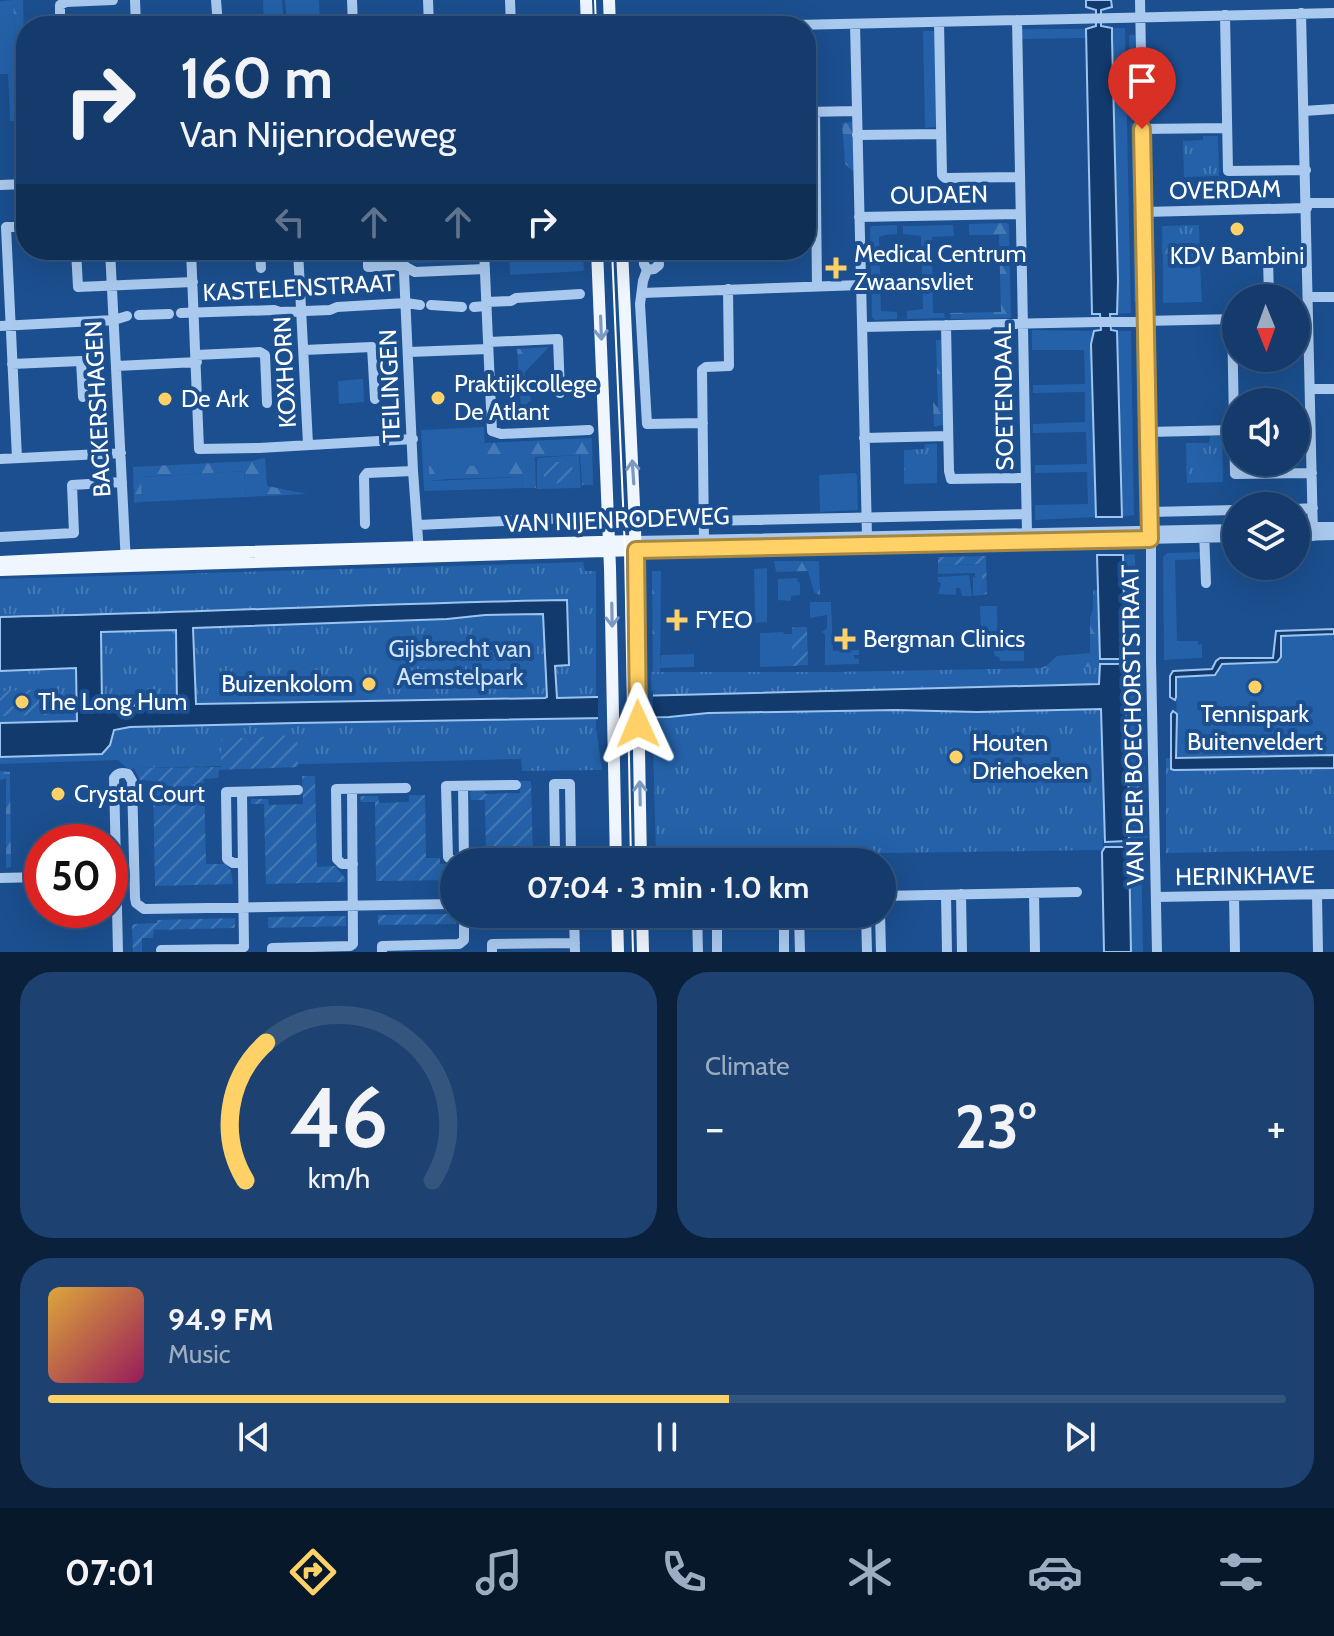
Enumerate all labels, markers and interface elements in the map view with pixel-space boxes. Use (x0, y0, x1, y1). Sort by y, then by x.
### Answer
text: 160 m (180, 44, 333, 112)
pin (1108, 47, 1176, 129)
icon: right (48, 48, 152, 152)
icon: arrive (1120, 59, 1164, 103)
text: Van Nijenrodeweg (180, 112, 456, 156)
street label: OVERDAM (1169, 174, 1281, 205)
street label: OUDAEN (890, 179, 988, 210)
icon: left (268, 200, 312, 244)
icon: ahead (352, 200, 396, 244)
icon: ahead (436, 200, 480, 244)
icon: right (520, 200, 564, 244)
marker: KDV Bambini (1228, 220, 1246, 238)
place label: Medical Centrum Zwaansvliet (854, 239, 1027, 296)
place label: KDV Bambini (1170, 241, 1304, 270)
marker: Medical Centrum Zwaansvliet (825, 257, 847, 279)
street label: KASTELENSTRAAT (202, 268, 396, 307)
north arrow (1222, 284, 1310, 372)
map controls (1222, 284, 1310, 580)
one-way arrow (593, 314, 608, 341)
street label: KOXHORN (267, 315, 302, 429)
street label: BACKERSHAGEN (78, 320, 117, 498)
street label: SOETENDAAL (988, 323, 1019, 471)
street label: TEILINGEN (373, 329, 406, 443)
place label: Praktijkcollege De Atlant (454, 369, 597, 426)
place label: De Ark (181, 384, 249, 413)
button: sound (1222, 388, 1310, 476)
marker: Praktijkcollege De Atlant (429, 389, 447, 407)
marker: De Ark (156, 390, 174, 408)
one-way arrow (625, 459, 640, 486)
button: layers (1222, 492, 1310, 580)
street label: VAN NIJENRODEWEG (504, 501, 730, 538)
street label: VAN DER BOECHORSTSTRAAT (1115, 564, 1150, 886)
one-way arrow (604, 601, 619, 628)
place label: FYEO (695, 605, 753, 634)
marker: FYEO (666, 609, 688, 631)
place label: Bergman Clinics (863, 624, 1025, 653)
marker: Bergman Clinics (834, 628, 856, 650)
park label: Gijsbrecht van Aemstelpark (389, 634, 531, 691)
place label: Buizenkolom (221, 669, 353, 698)
marker: Buizenkolom (360, 675, 378, 693)
marker: Tennispark Buitenveldert (1246, 678, 1264, 696)
position arrow (596, 682, 680, 766)
place label: The Long Hum (38, 687, 187, 716)
marker: The Long Hum (13, 693, 31, 711)
place label: Tennispark Buitenveldert (1187, 699, 1323, 756)
place label: Houten Driehoeken (972, 728, 1089, 785)
marker: Houten Driehoeken (947, 748, 965, 766)
place label: Crystal Court (74, 779, 205, 808)
one-way arrow (632, 780, 647, 807)
marker: Crystal Court (49, 785, 67, 803)
speed limit sign: 50 (24, 824, 128, 928)
street label: HERINKHAVE (1175, 860, 1315, 891)
text: 07:04 · 3 min · 1.0 km (527, 869, 809, 906)
text: Climate (705, 1050, 790, 1082)
text: 46 (289, 1067, 388, 1168)
text: 23° (955, 1090, 1036, 1163)
text: − (705, 1101, 724, 1154)
text: + (1267, 1101, 1286, 1154)
text: km/h (307, 1160, 370, 1195)
text: 94.9 FM (168, 1301, 274, 1338)
text: Music (168, 1338, 231, 1370)
icon: previous (232, 1415, 276, 1459)
icon: pause (645, 1415, 689, 1459)
icon: next (1058, 1415, 1102, 1459)
icon: directions (285, 1544, 341, 1600)
icon: music (471, 1544, 527, 1600)
icon: phone (656, 1544, 712, 1600)
icon: climate (842, 1544, 898, 1600)
icon: car (1027, 1544, 1083, 1600)
icon: filters (1213, 1544, 1269, 1600)
text: 07:01 (65, 1550, 155, 1594)

